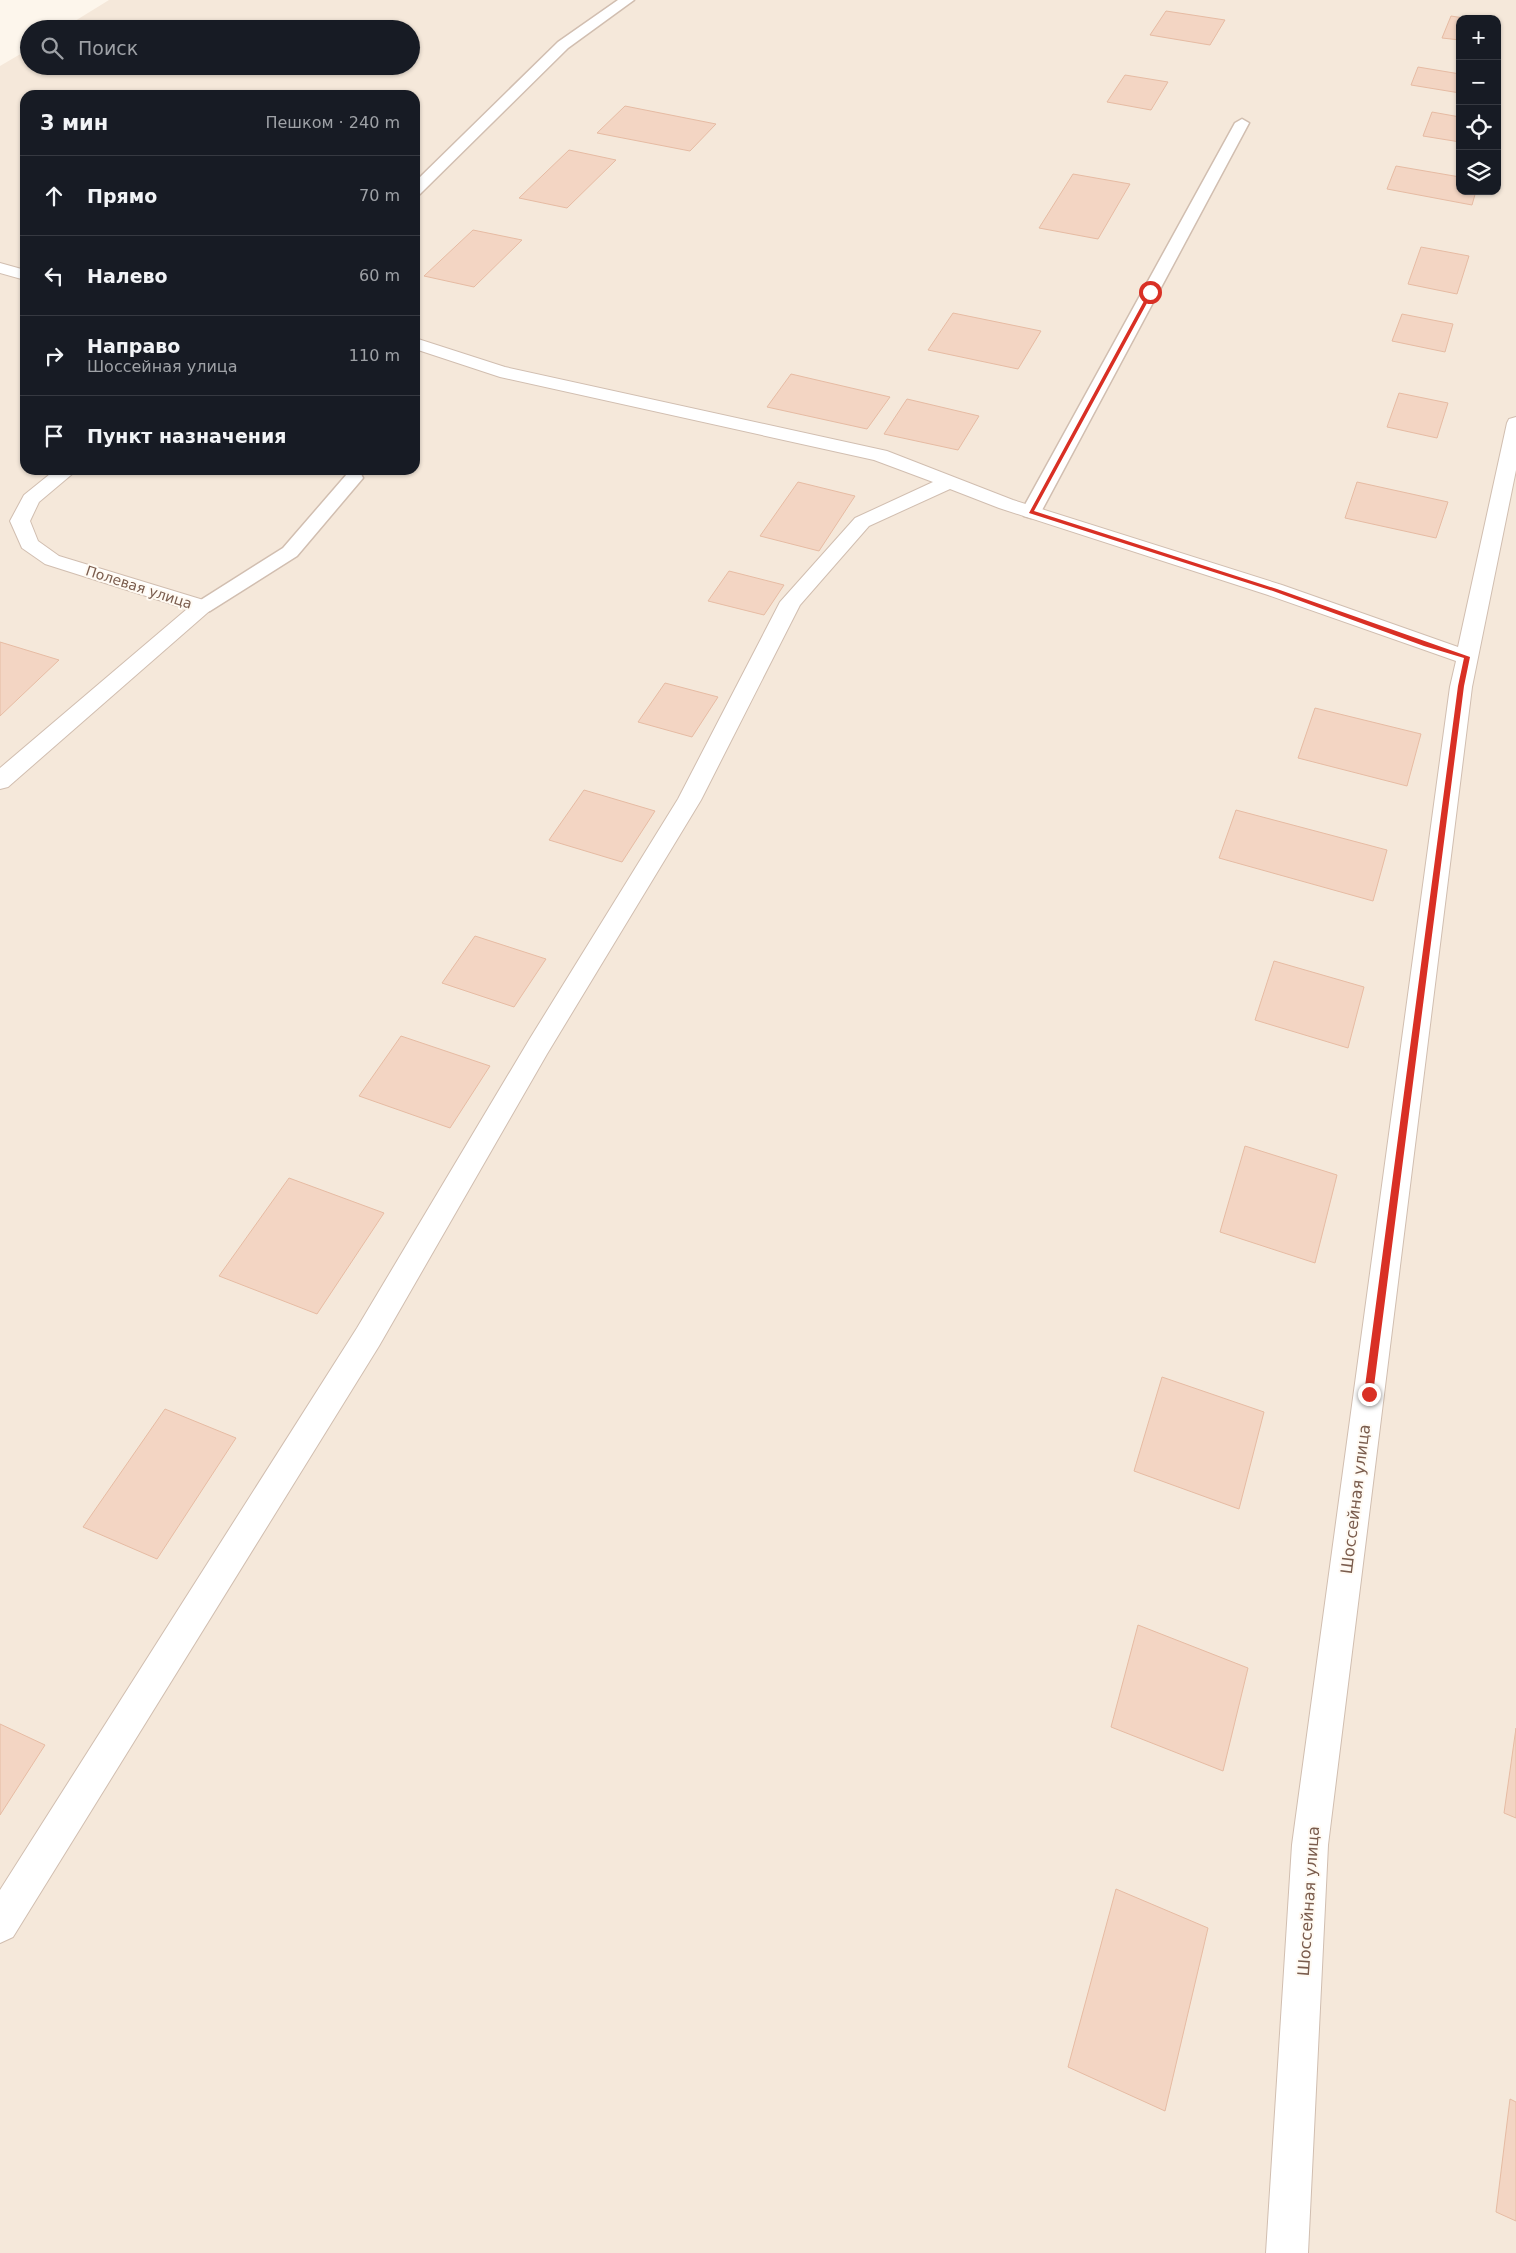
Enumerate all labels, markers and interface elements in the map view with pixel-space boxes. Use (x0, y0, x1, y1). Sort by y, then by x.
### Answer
map controls (1456, 15, 1501, 195)
button: + (1456, 15, 1501, 60)
search box (20, 20, 420, 75)
icon: search (38, 34, 66, 62)
text: Поиск (78, 37, 138, 59)
button: − (1456, 60, 1501, 105)
button: locate (1456, 105, 1501, 150)
text: 3 мин (40, 111, 108, 135)
text: Пешком · 240 m (265, 113, 400, 132)
button: layers (1456, 150, 1501, 195)
icon: ahead (40, 182, 68, 210)
text: Прямо (87, 185, 157, 207)
text: 70 m (359, 186, 400, 205)
icon: left (40, 262, 68, 290)
text: Налево (87, 265, 168, 287)
text: 60 m (359, 266, 400, 285)
route start (1139, 281, 1162, 304)
text: Направо (87, 335, 180, 357)
icon: right (40, 342, 68, 370)
text: 110 m (349, 346, 400, 365)
text: Шоссейная улица (87, 357, 238, 376)
icon: arrive (40, 422, 68, 450)
text: Пункт назначения (87, 425, 286, 447)
street label: Полевая улица (84, 562, 194, 612)
route end (1358, 1383, 1381, 1406)
street label: Шоссейная улица (1337, 1423, 1374, 1575)
street label: Шоссейная улица (1294, 1825, 1323, 1977)

